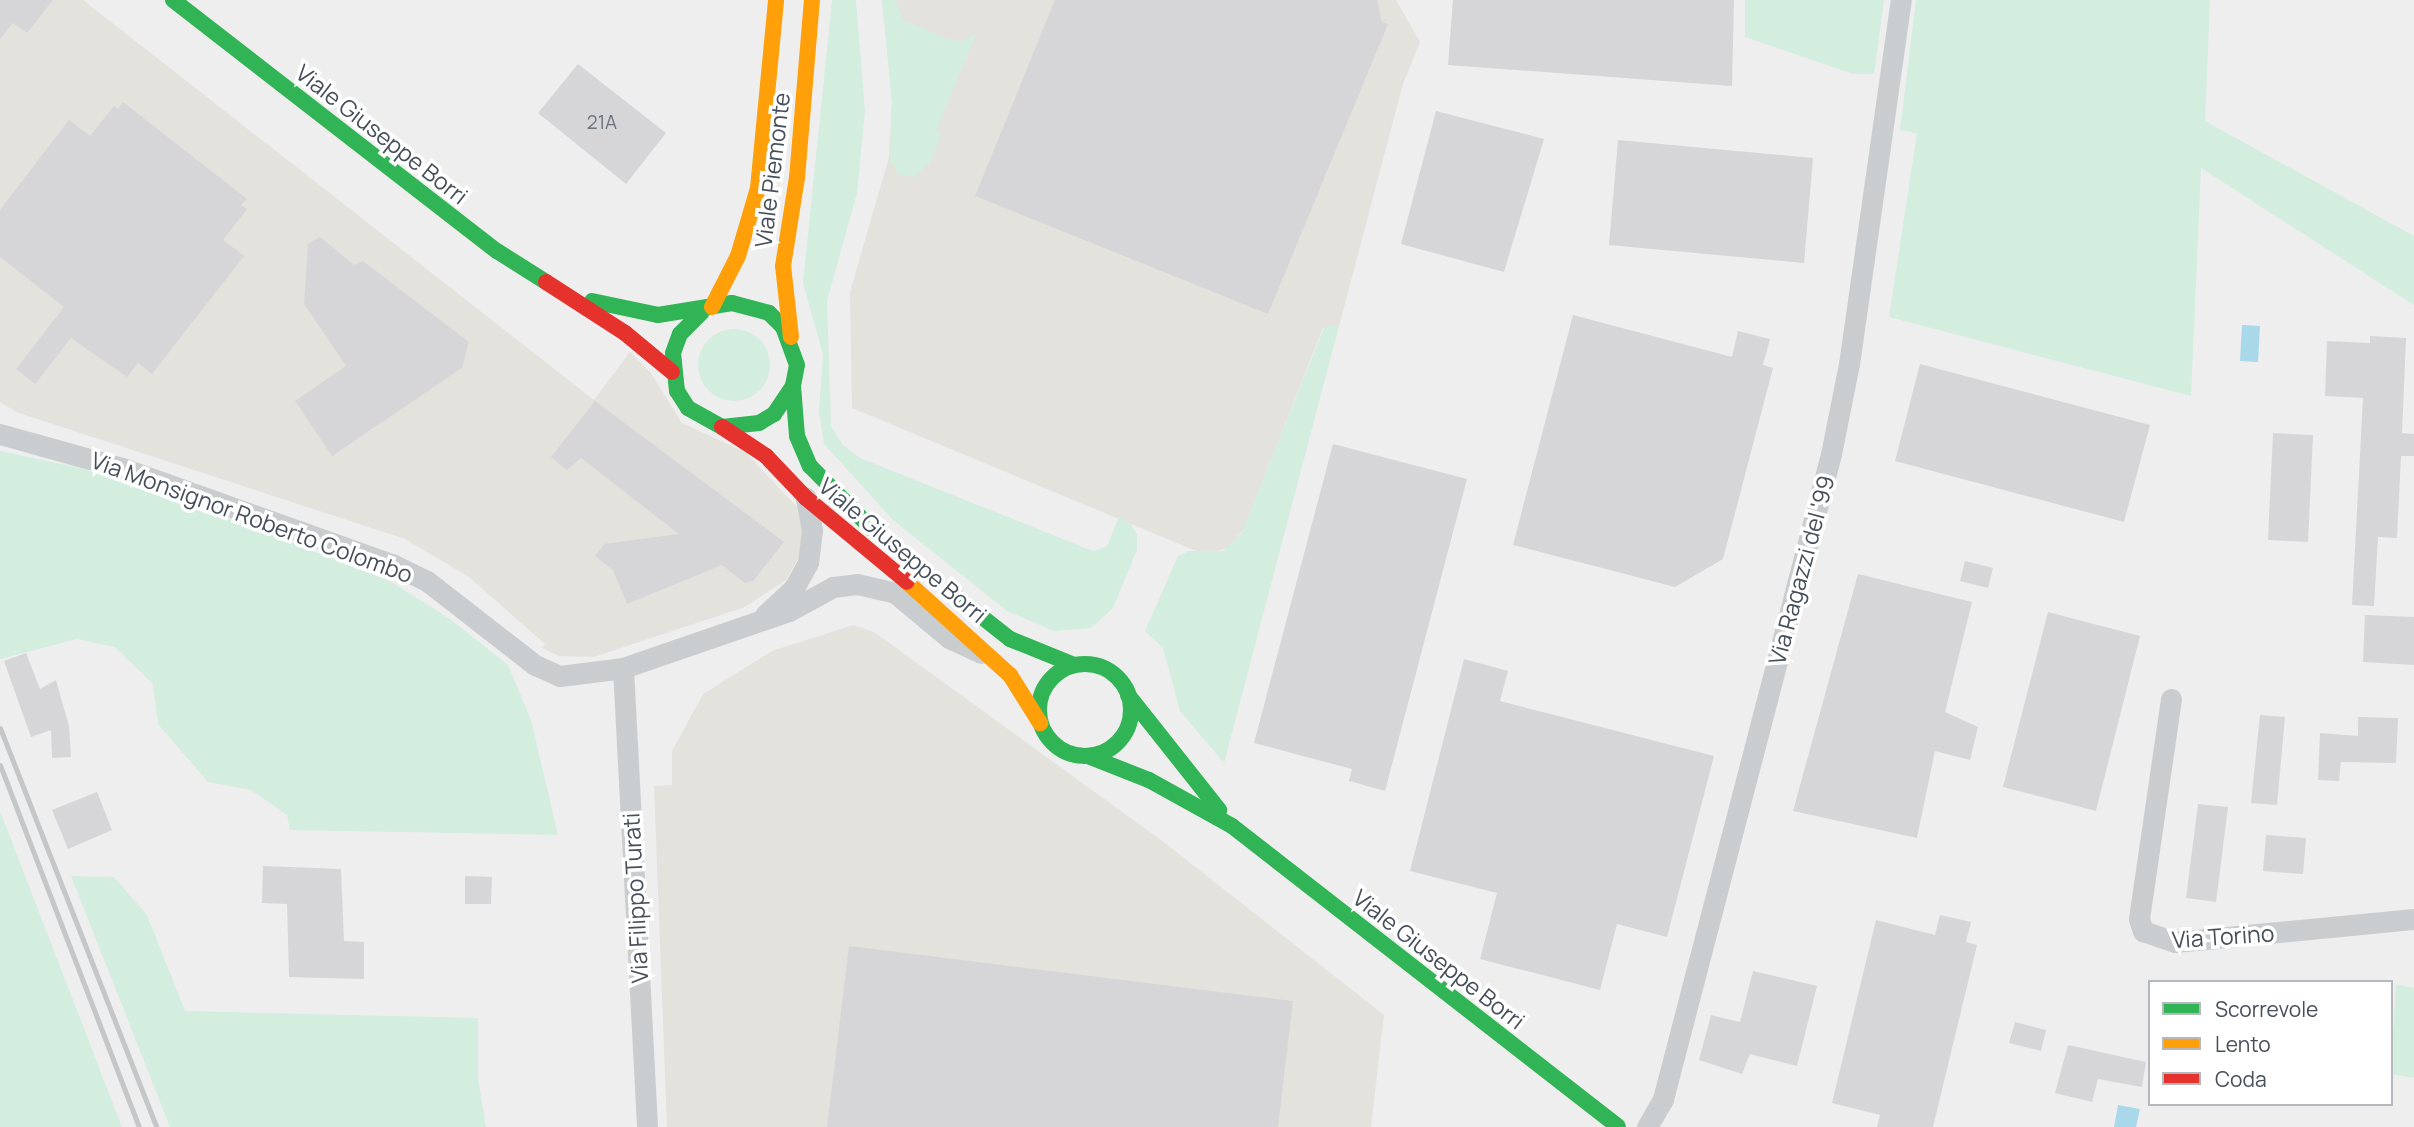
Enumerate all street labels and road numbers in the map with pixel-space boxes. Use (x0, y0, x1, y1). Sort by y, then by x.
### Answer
street label: Viale Giuseppe Borri (291, 58, 473, 210)
street label: Viale Piemonte (749, 91, 795, 249)
street label: Via Monsignor Roberto Colombo (87, 446, 417, 588)
street label: Viale Giuseppe Borri (814, 472, 992, 628)
street label: Via Ragazzi del '99 (1762, 472, 1840, 668)
street label: Via Filippo Turati (617, 812, 653, 984)
street label: Viale Giuseppe Borri (1348, 883, 1530, 1035)
street label: Via Torino (2171, 919, 2275, 953)

